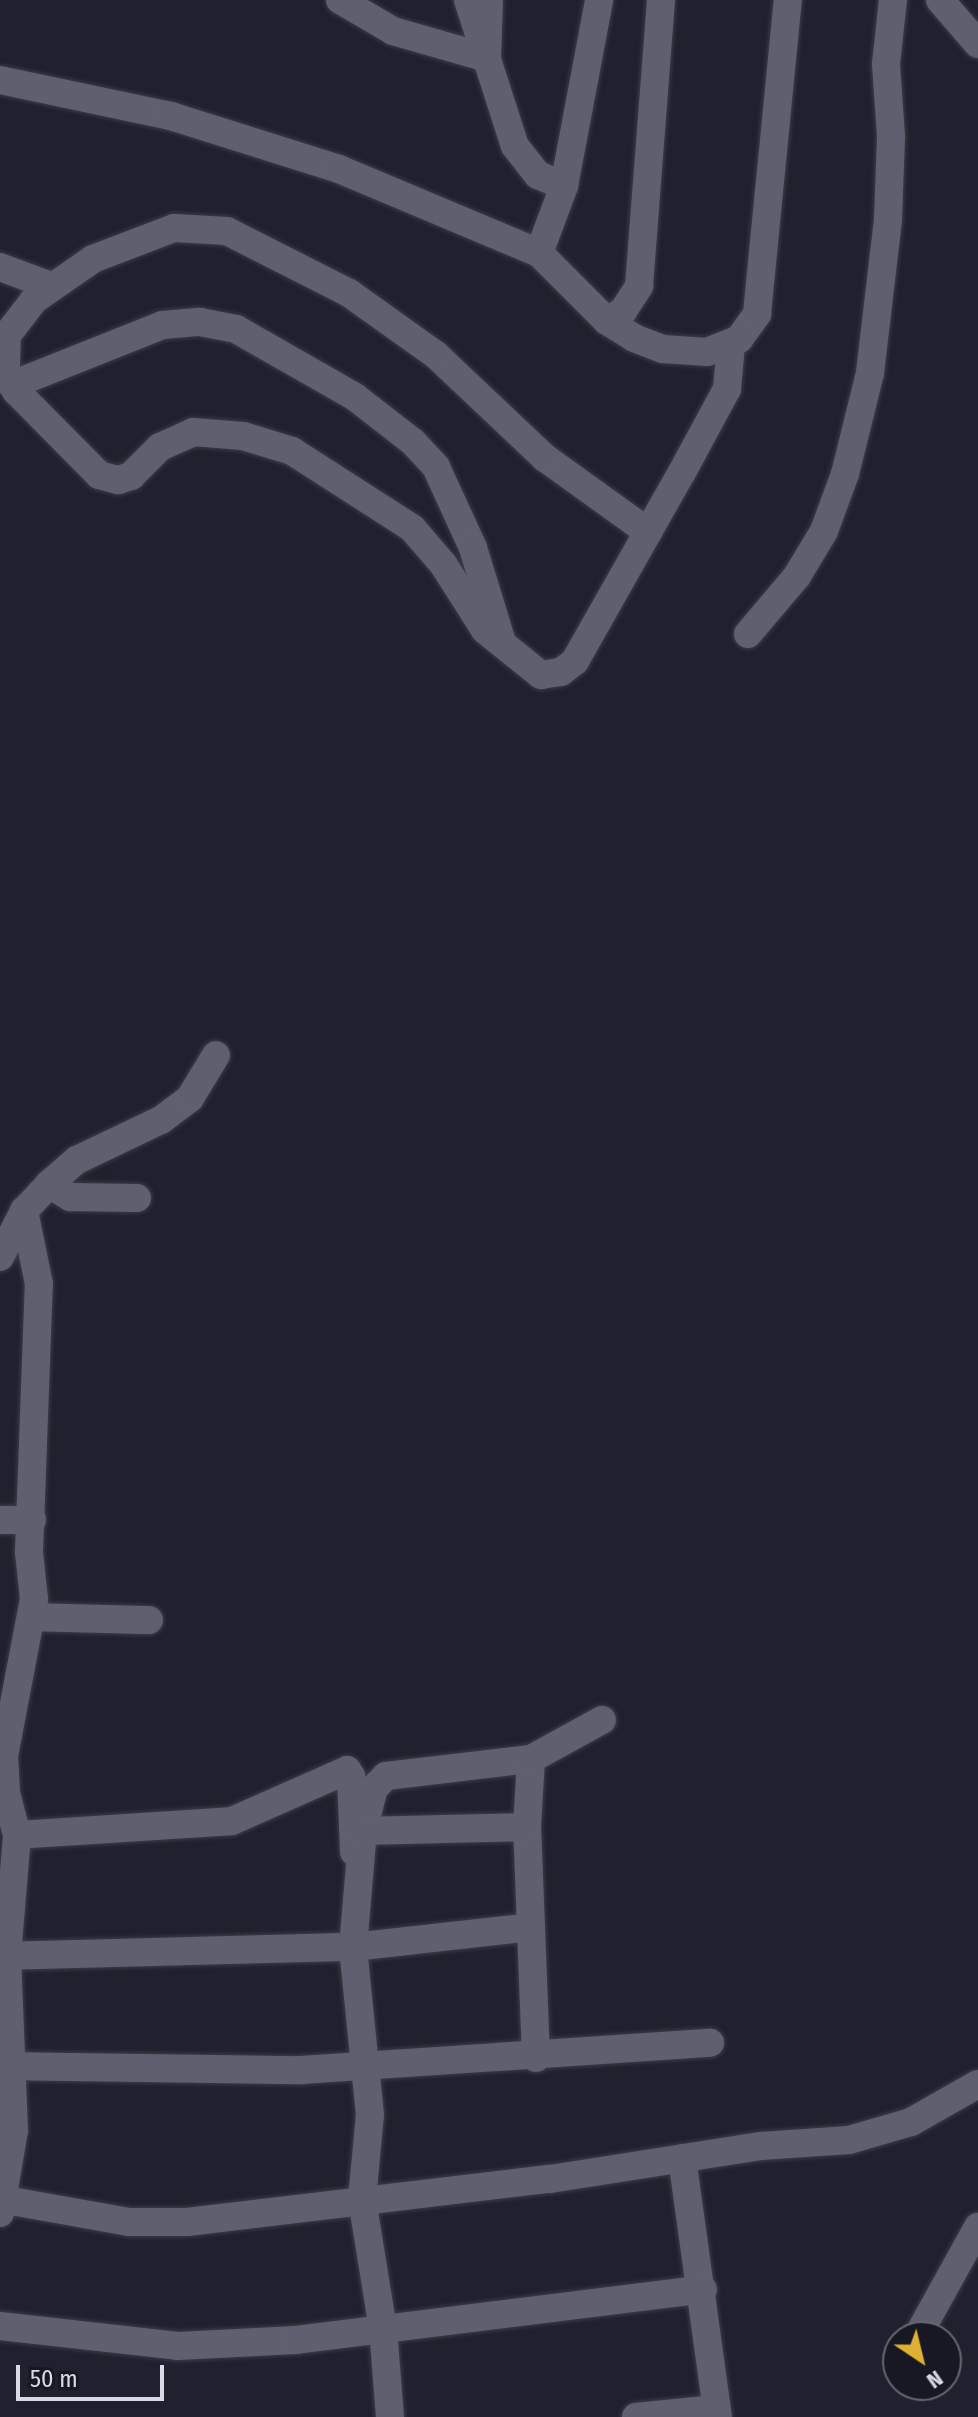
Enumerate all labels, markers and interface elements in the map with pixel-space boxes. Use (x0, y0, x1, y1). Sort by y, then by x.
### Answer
north arrow (882, 2321, 962, 2401)
scale bar (20, 2349, 168, 2399)
text: 50 m (30, 2365, 78, 2393)
text: N (922, 2365, 948, 2394)

